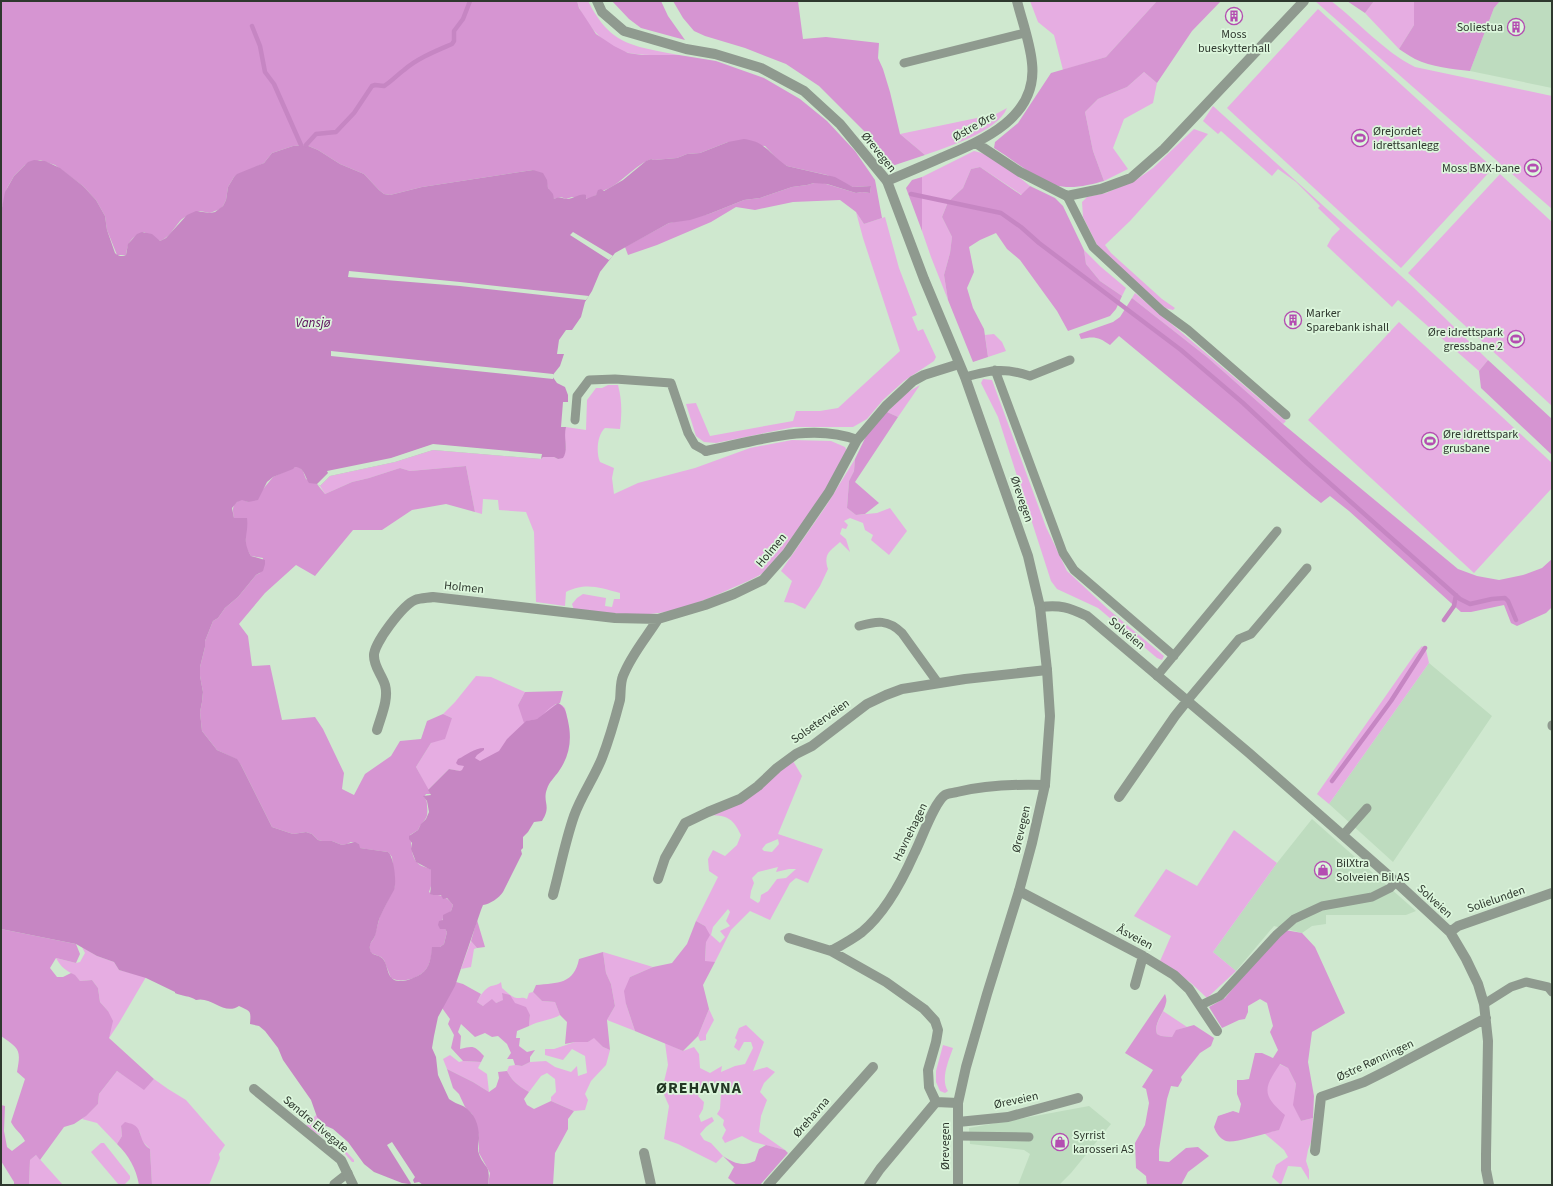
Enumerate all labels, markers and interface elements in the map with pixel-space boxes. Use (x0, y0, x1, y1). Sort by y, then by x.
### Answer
building icon: Moss bueskytterhall (1224, 6, 1244, 26)
building icon: Soliestua (1506, 17, 1526, 37)
place label: Soliestua (1457, 19, 1503, 36)
place label: Moss bueskytterhall (1198, 26, 1270, 57)
street label: Østre Øre (950, 107, 999, 146)
place label: Ørejordet idrettsanlegg (1373, 123, 1439, 154)
street label: Ørevegen (857, 128, 900, 176)
sports icon: Ørejordet idrettsanlegg (1350, 128, 1370, 148)
sports icon: Moss BMX-bane (1523, 158, 1543, 178)
place label: Moss BMX-bane (1442, 160, 1520, 177)
place label: Marker Sparebank ishall (1306, 305, 1389, 336)
building icon: Marker Sparebank ishall (1283, 310, 1303, 330)
water label: Vansjø (296, 314, 331, 332)
place label: Øre idrettspark gressbane 2 (1428, 324, 1503, 355)
sports icon: Øre idrettspark gressbane 2 (1506, 329, 1526, 349)
place label: Øre idrettspark grusbane (1443, 426, 1518, 457)
sports icon: Øre idrettspark grusbane (1420, 431, 1440, 451)
street label: Ørevegen (1006, 474, 1037, 525)
street label: Holmen (752, 530, 791, 571)
street label: Holmen (443, 577, 485, 598)
street label: Solveien (1105, 613, 1149, 654)
street label: Solseterveien (788, 695, 853, 748)
street label: Havnehagen (889, 800, 932, 864)
street label: Ørevegen (1008, 804, 1035, 854)
place label: BilXtra Solveien Bil AS (1336, 855, 1410, 886)
shop icon: BilXtra Solveien Bil AS (1313, 860, 1333, 880)
street label: Solveien (1413, 881, 1456, 922)
street label: Solielunden (1465, 882, 1527, 917)
street label: Åsveien (1114, 921, 1156, 954)
street label: Østre Rønningen (1334, 1035, 1417, 1086)
district label: ØREHAVNA (656, 1077, 742, 1099)
street label: Øreveien (992, 1087, 1040, 1113)
street label: Søndre Elvegate (279, 1092, 352, 1157)
street label: Ørehavna (789, 1093, 834, 1141)
street label: Ørevegen (937, 1122, 954, 1170)
place label: Syrrist karosseri AS (1073, 1127, 1134, 1158)
shop icon: Syrrist karosseri AS (1050, 1132, 1070, 1152)

